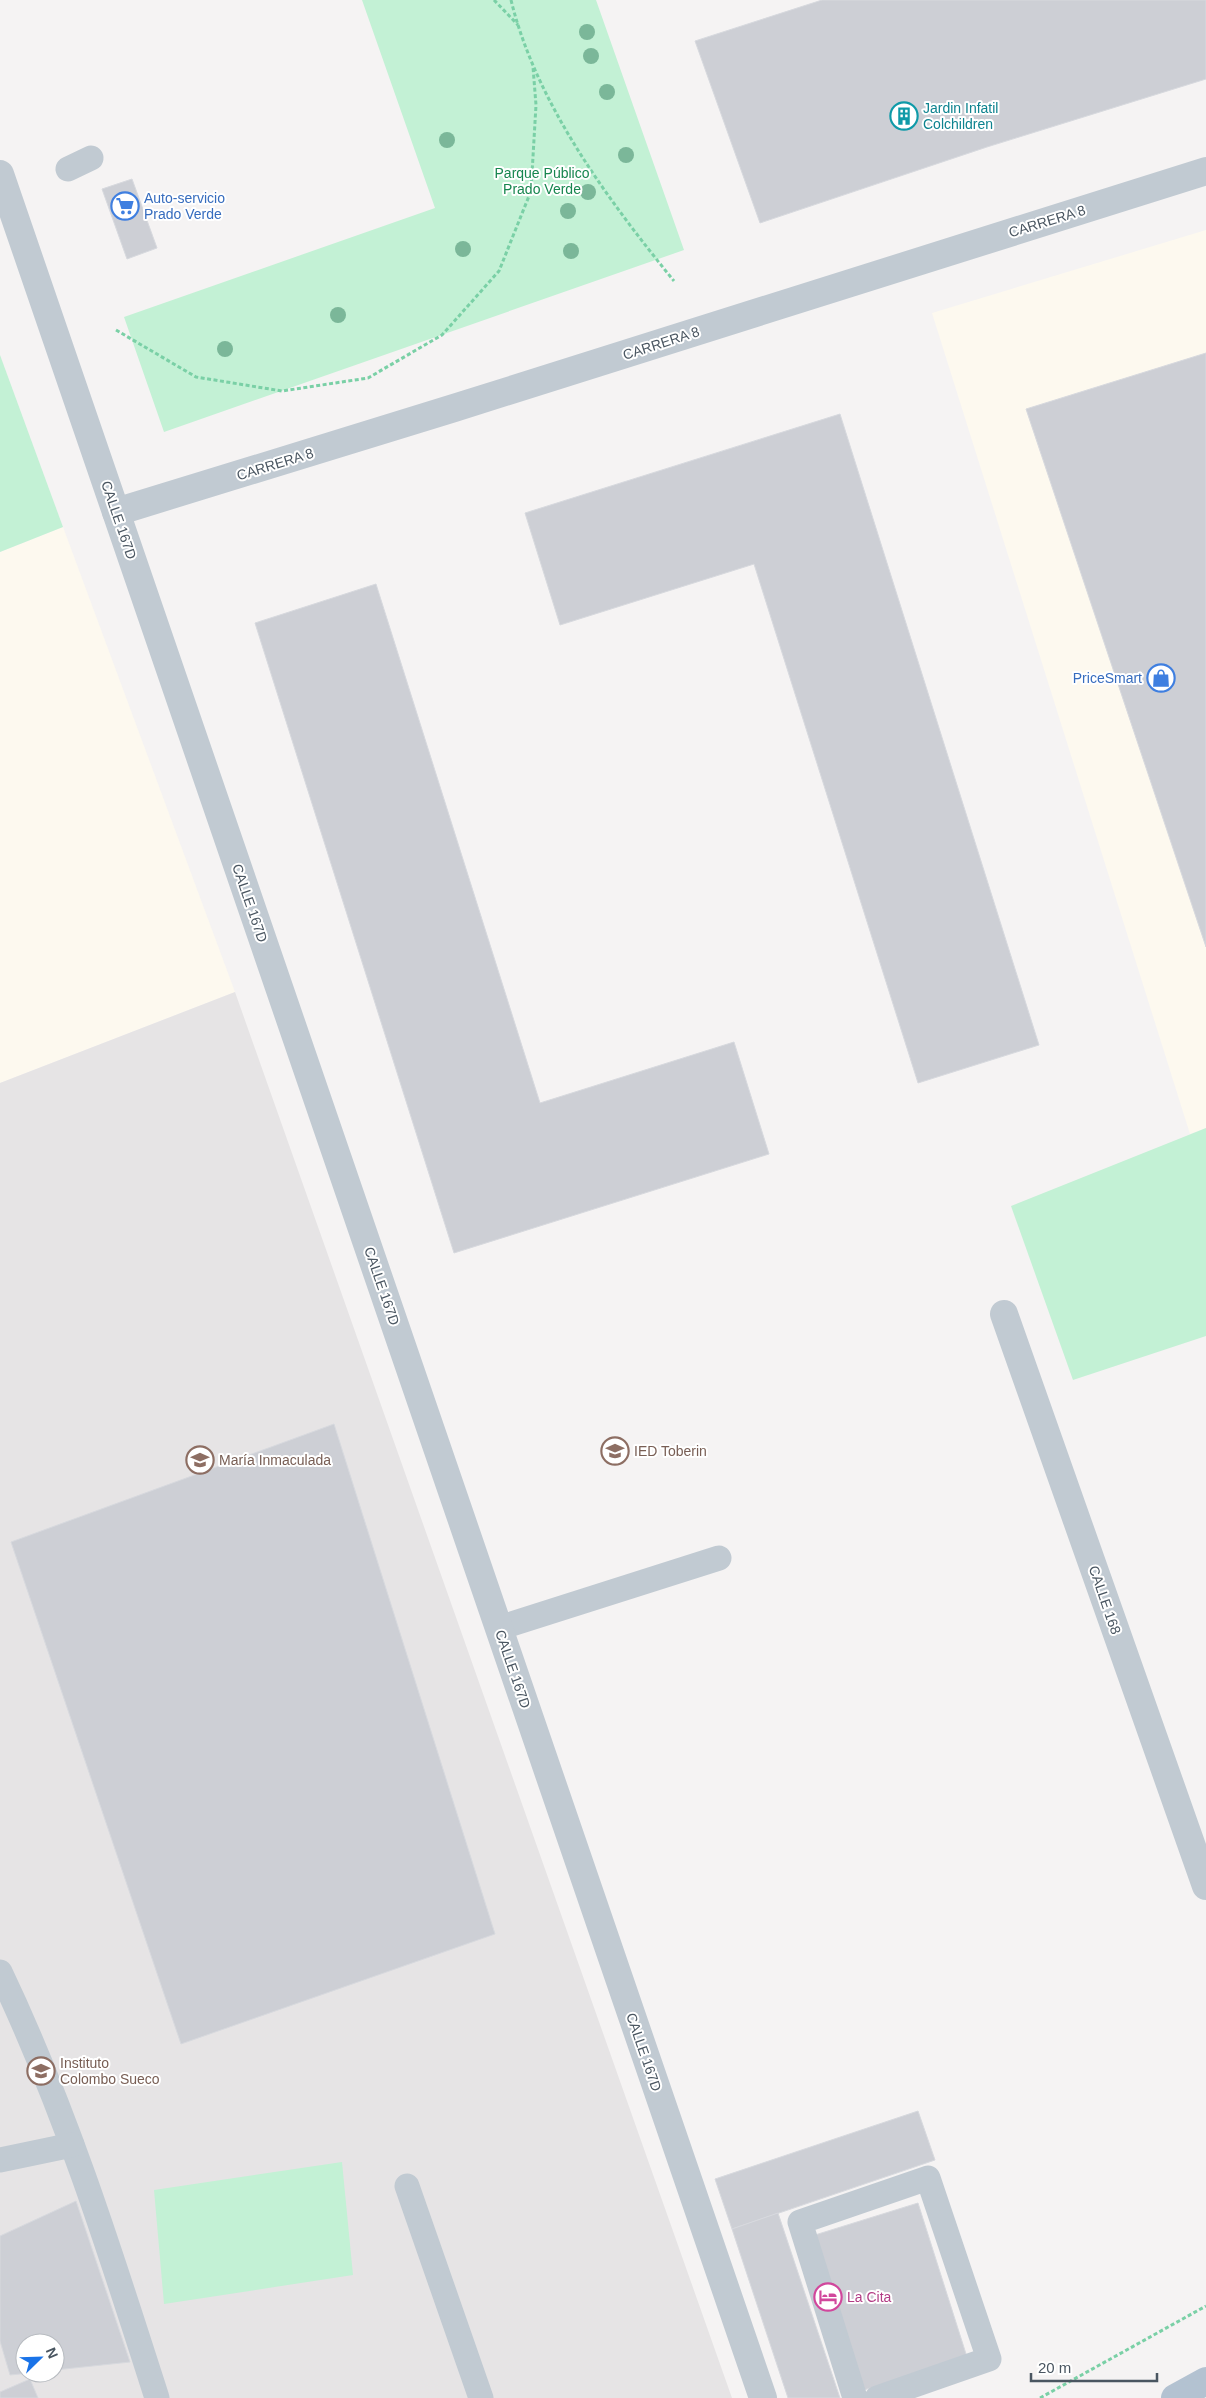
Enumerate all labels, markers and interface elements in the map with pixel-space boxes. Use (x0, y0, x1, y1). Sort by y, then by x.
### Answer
place label: Jardin Infatil Colchildren (923, 100, 998, 132)
building icon: Jardin Infatil Colchildren (889, 101, 919, 131)
park label: Parque Público Prado Verde (495, 165, 590, 197)
place label: Auto-servicio Prado Verde (144, 190, 225, 222)
supermarket icon: Auto-servicio Prado Verde (110, 191, 140, 221)
street label: CARRERA 8 (1007, 202, 1087, 240)
street label: CARRERA 8 (621, 323, 701, 363)
street label: CARRERA 8 (235, 445, 315, 483)
street label: CALLE 167D (98, 479, 140, 561)
shop icon: PriceSmart (1146, 663, 1176, 693)
place label: PriceSmart (1073, 670, 1142, 686)
street label: CALLE 167D (229, 862, 271, 944)
street label: CALLE 167D (361, 1245, 403, 1327)
school or university icon: IED Toberin (600, 1436, 630, 1466)
place label: IED Toberin (634, 1443, 707, 1459)
school or university icon: María Inmaculada (185, 1445, 215, 1475)
place label: María Inmaculada (219, 1452, 331, 1468)
street label: CALLE 168 (1086, 1564, 1124, 1637)
street label: CALLE 167D (492, 1628, 534, 1710)
street label: CALLE 167D (623, 2011, 665, 2093)
place label: Instituto Colombo Sueco (60, 2055, 160, 2087)
school or university icon: Instituto Colombo Sueco (26, 2056, 56, 2086)
hotel icon: La Cita (813, 2282, 843, 2312)
place label: La Cita (847, 2289, 892, 2305)
north arrow (15, 2333, 65, 2383)
text: N (43, 2345, 61, 2361)
scale bar (1031, 2350, 1157, 2382)
text: 20 m (1038, 2359, 1071, 2376)

